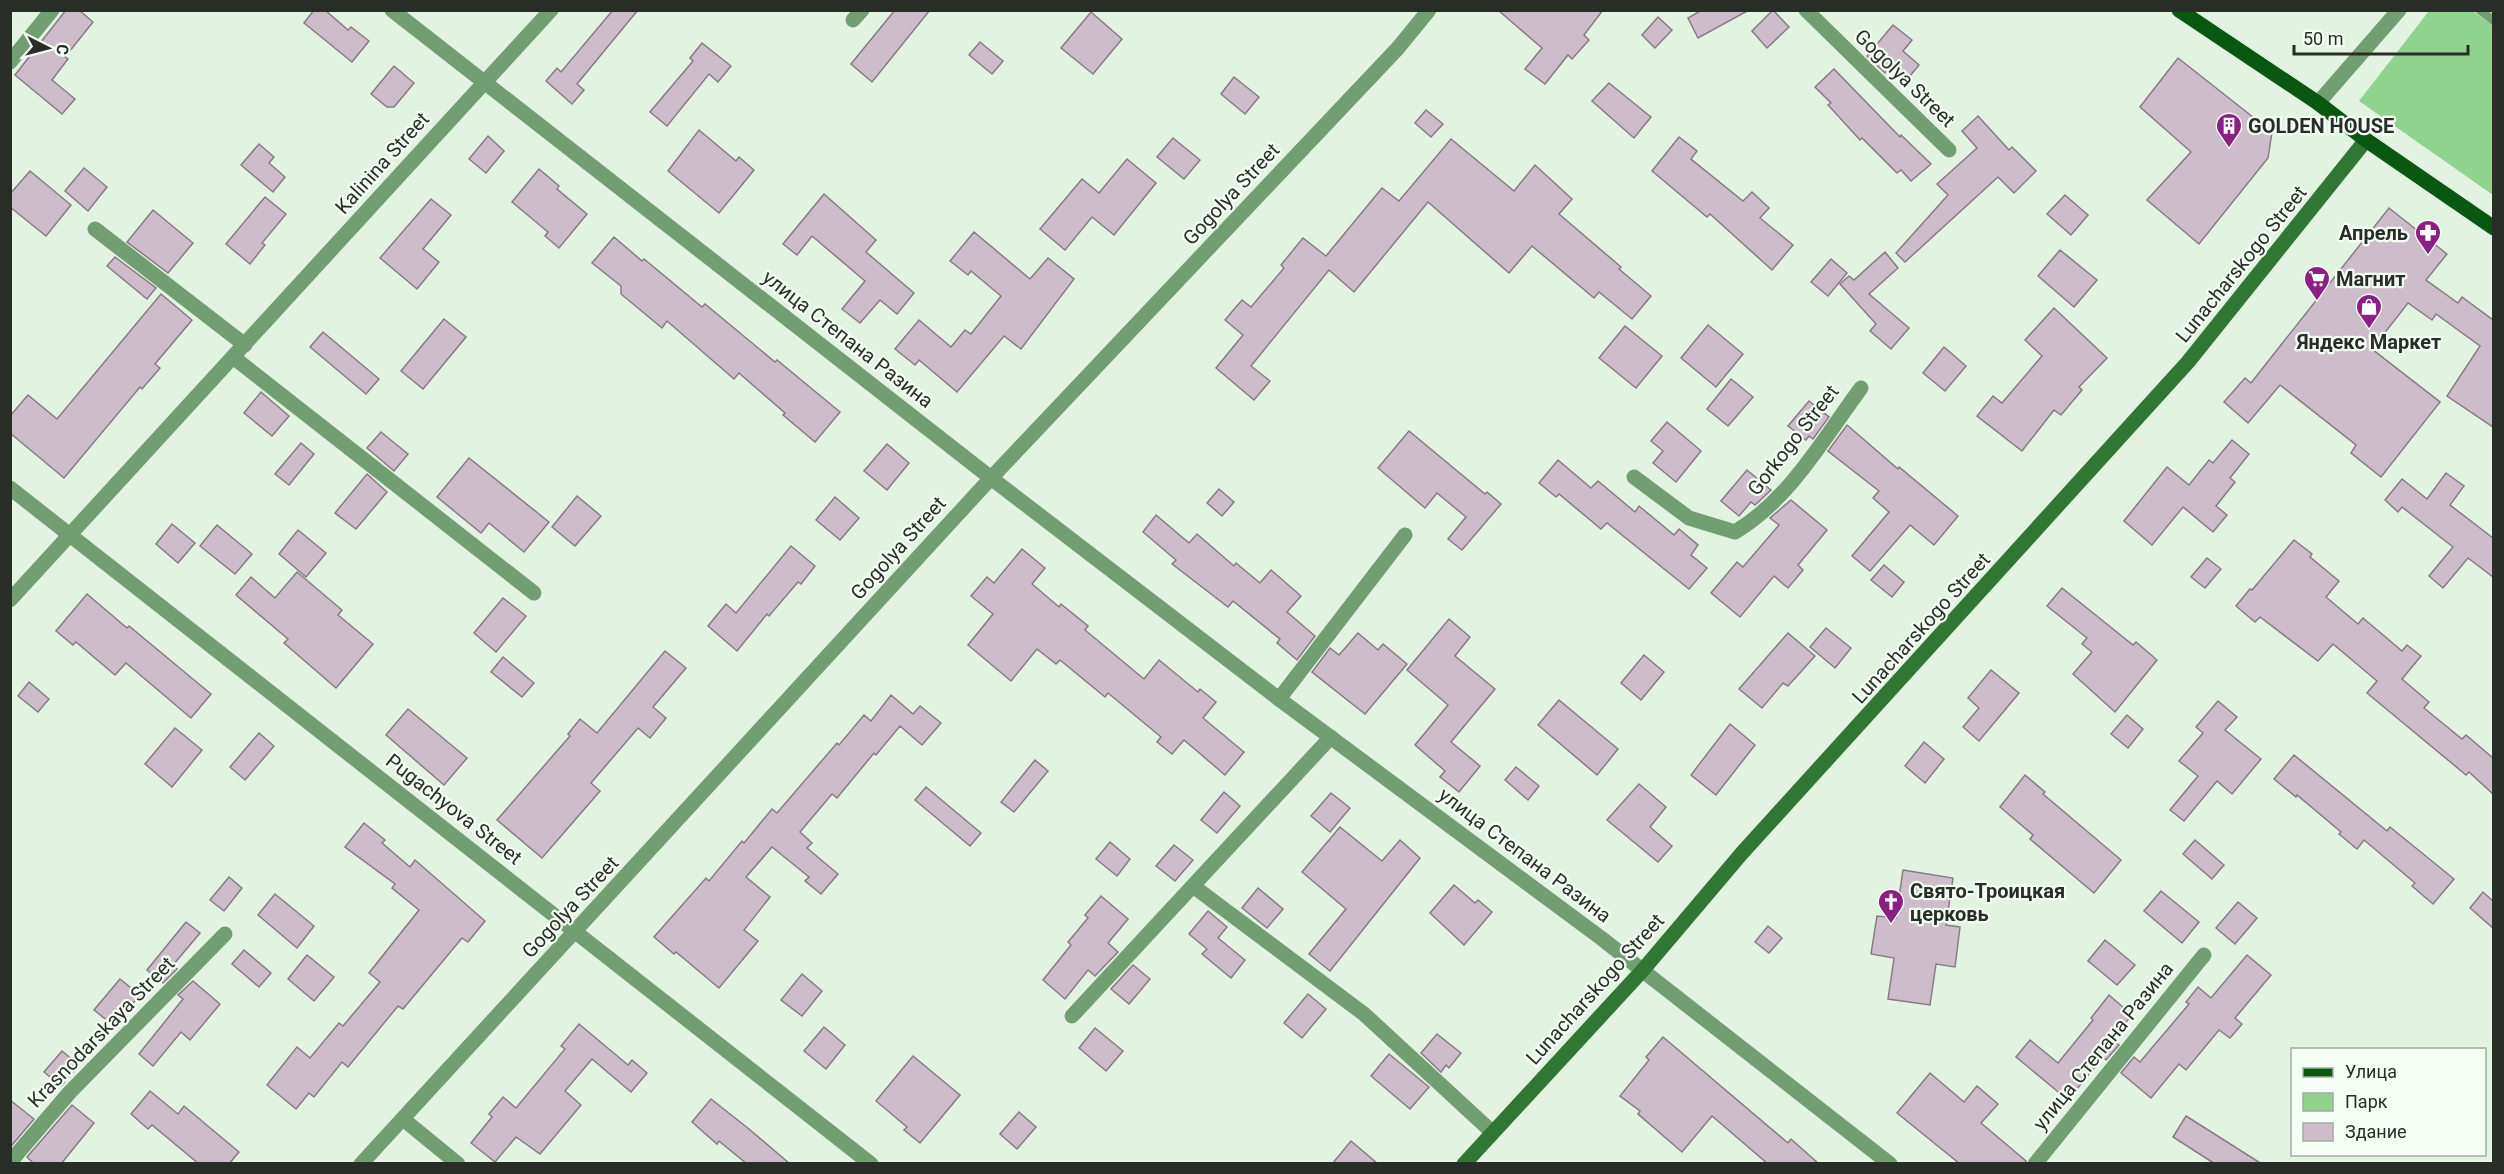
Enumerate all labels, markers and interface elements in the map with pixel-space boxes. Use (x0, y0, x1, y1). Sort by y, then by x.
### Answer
north arrow (18, 18, 78, 78)
scale bar (2294, 18, 2468, 56)
street label: Gogolya Street (1850, 24, 1960, 132)
text: 50 m (2303, 28, 2343, 49)
text: С (52, 43, 72, 56)
street label: Kalinina Street (330, 107, 434, 219)
building icon: GOLDEN HOUSE (2214, 111, 2244, 149)
place label: GOLDEN HOUSE (2248, 114, 2394, 138)
street label: Gogolya Street (1178, 138, 1284, 250)
street label: Lunacharskogo Street (2170, 181, 2312, 347)
pharmacy icon: Апрель (2413, 218, 2443, 256)
place label: Апрель (2339, 221, 2408, 245)
supermarket icon: Магнит (2302, 264, 2332, 302)
street label: улица Степана Разина (758, 265, 938, 413)
place label: Магнит (2336, 267, 2405, 291)
shop icon: Яндекс Маркет (2354, 292, 2384, 330)
place label: Яндекс Маркет (2296, 330, 2441, 354)
street label: Gorkogo Street (1742, 380, 1844, 500)
street label: Gogolya Street (845, 491, 951, 605)
street label: Lunacharskogo Street (1847, 548, 1995, 708)
street label: Pugachyova Street (381, 748, 527, 870)
street label: улица Степана Разина (1434, 782, 1616, 928)
street label: Gogolya Street (517, 851, 623, 963)
place label: Свято-Троицкая церковь (1910, 879, 2065, 926)
church icon: Свято-Троицкая церковь (1876, 887, 1906, 925)
street label: Lunacharskogo Street (1521, 909, 1669, 1069)
street label: Krasnodarskaya Street (23, 951, 179, 1113)
street label: улица Степана Разина (2028, 957, 2178, 1135)
legend (2291, 1048, 2486, 1156)
text: Улица (2345, 1061, 2397, 1082)
text: Парк (2345, 1091, 2388, 1112)
text: Здание (2345, 1121, 2407, 1142)

